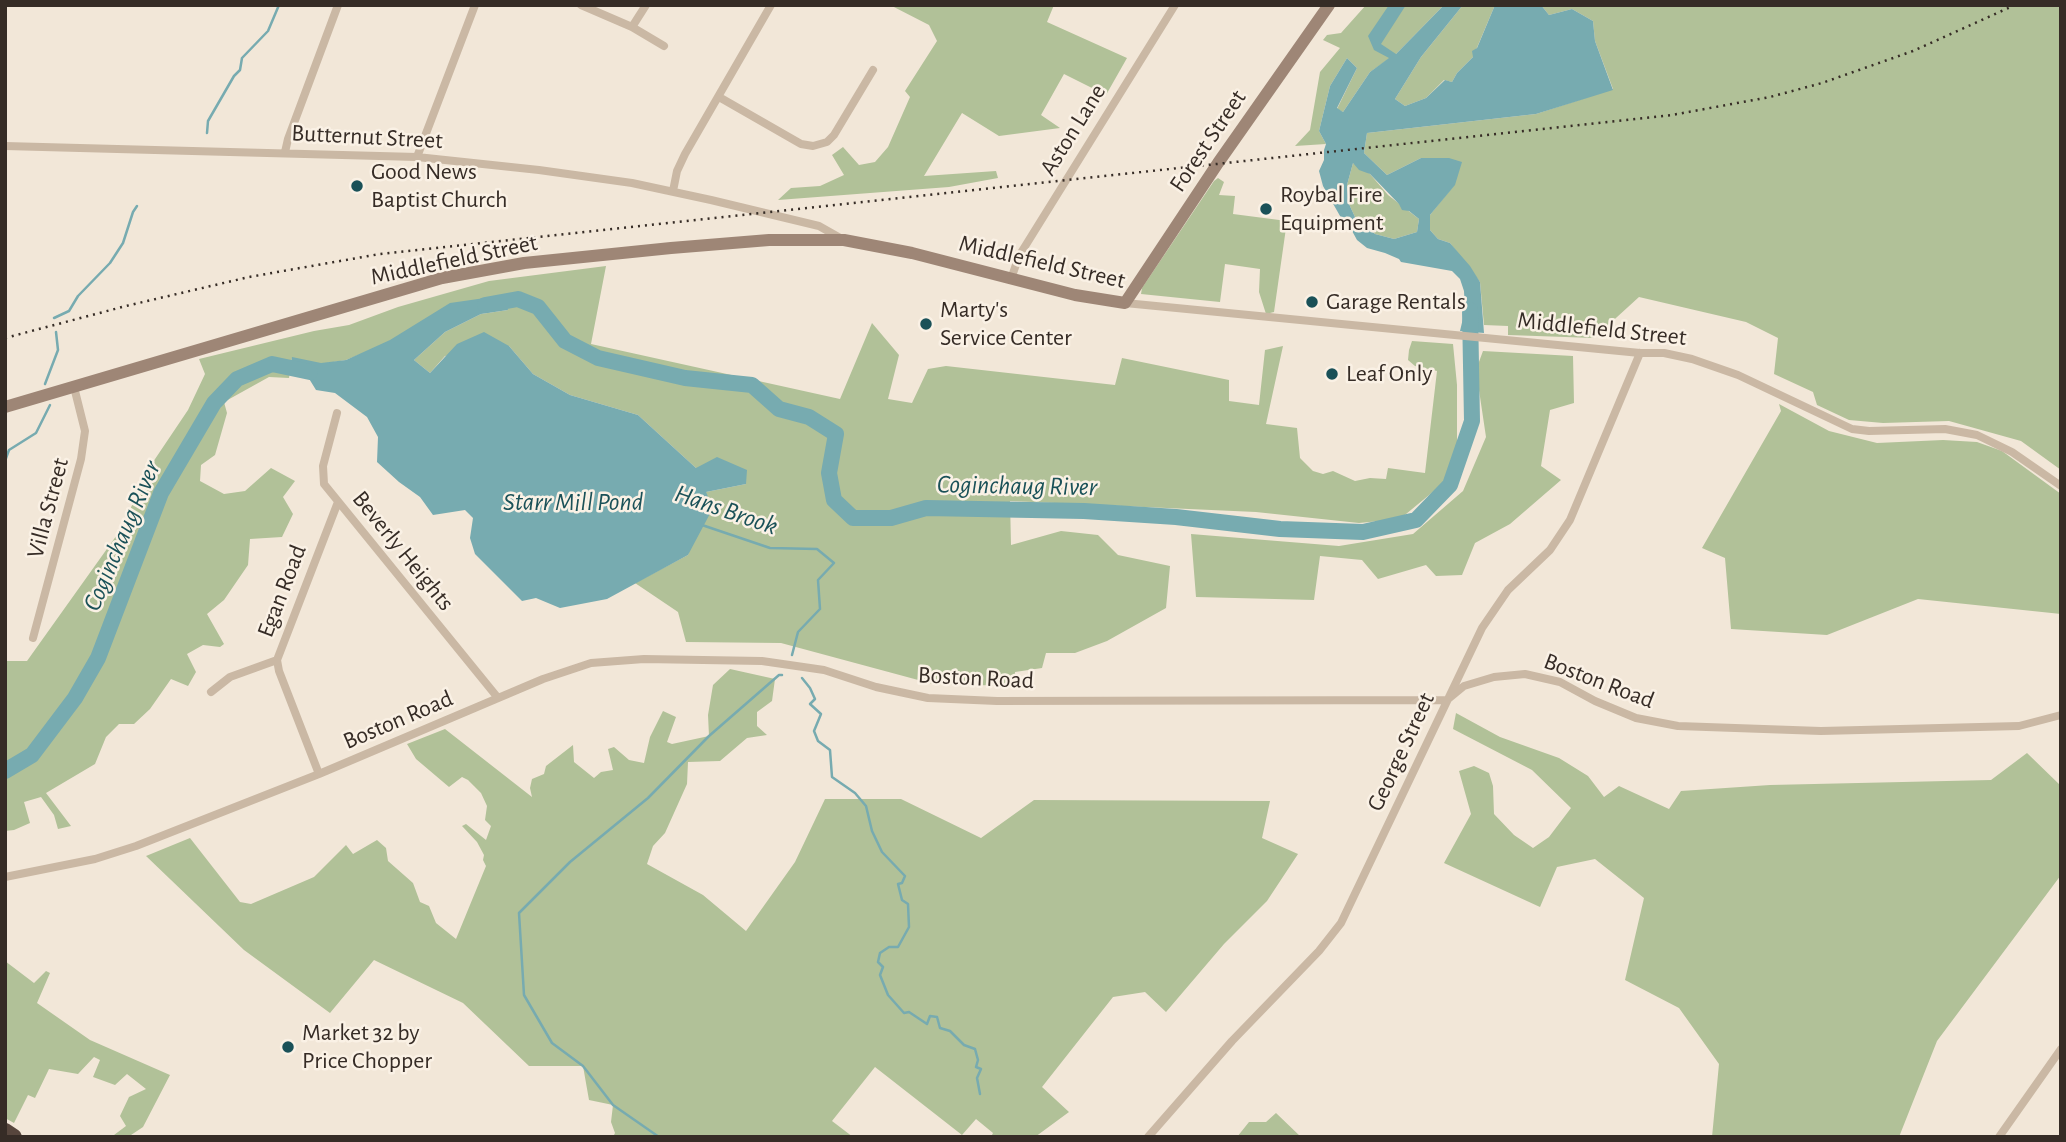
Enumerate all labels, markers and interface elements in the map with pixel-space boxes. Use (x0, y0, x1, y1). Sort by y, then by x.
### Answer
street label: Aston Lane (1034, 79, 1112, 181)
street label: Forest Street (1163, 84, 1253, 198)
street label: Butternut Street (291, 119, 443, 155)
place label: Good News Baptist Church (371, 158, 508, 214)
marker: Good News Baptist Church (349, 178, 365, 194)
place label: Roybal Fire Equipment (1280, 181, 1384, 237)
marker: Roybal Fire Equipment (1258, 201, 1274, 217)
street label: Middlefield Street (368, 228, 540, 292)
street label: Middlefield Street (956, 229, 1128, 295)
place label: Garage Rentals (1326, 288, 1466, 316)
marker: Garage Rentals (1304, 294, 1320, 310)
place label: Marty's Service Center (940, 296, 1072, 352)
street label: Middlefield Street (1516, 306, 1688, 352)
marker: Marty's Service Center (918, 316, 934, 332)
place label: Leaf Only (1346, 360, 1433, 388)
marker: Leaf Only (1324, 366, 1340, 382)
street label: Villa Street (21, 455, 75, 561)
water label: Coginchaug River (76, 456, 168, 616)
water label: Coginchaug River (937, 469, 1097, 503)
water label: Hans Brook (670, 478, 782, 542)
street label: Beverly Heights (346, 485, 460, 617)
water label: Starr Mill Pond (503, 486, 643, 518)
street label: Egan Road (251, 541, 313, 641)
street label: Boston Road (1540, 647, 1658, 715)
street label: Boston Road (917, 661, 1035, 695)
street label: Boston Road (339, 684, 457, 756)
street label: George Street (1361, 688, 1441, 816)
place label: Market 32 by Price Chopper (302, 1019, 432, 1075)
marker: Market 32 by Price Chopper (280, 1039, 296, 1055)

